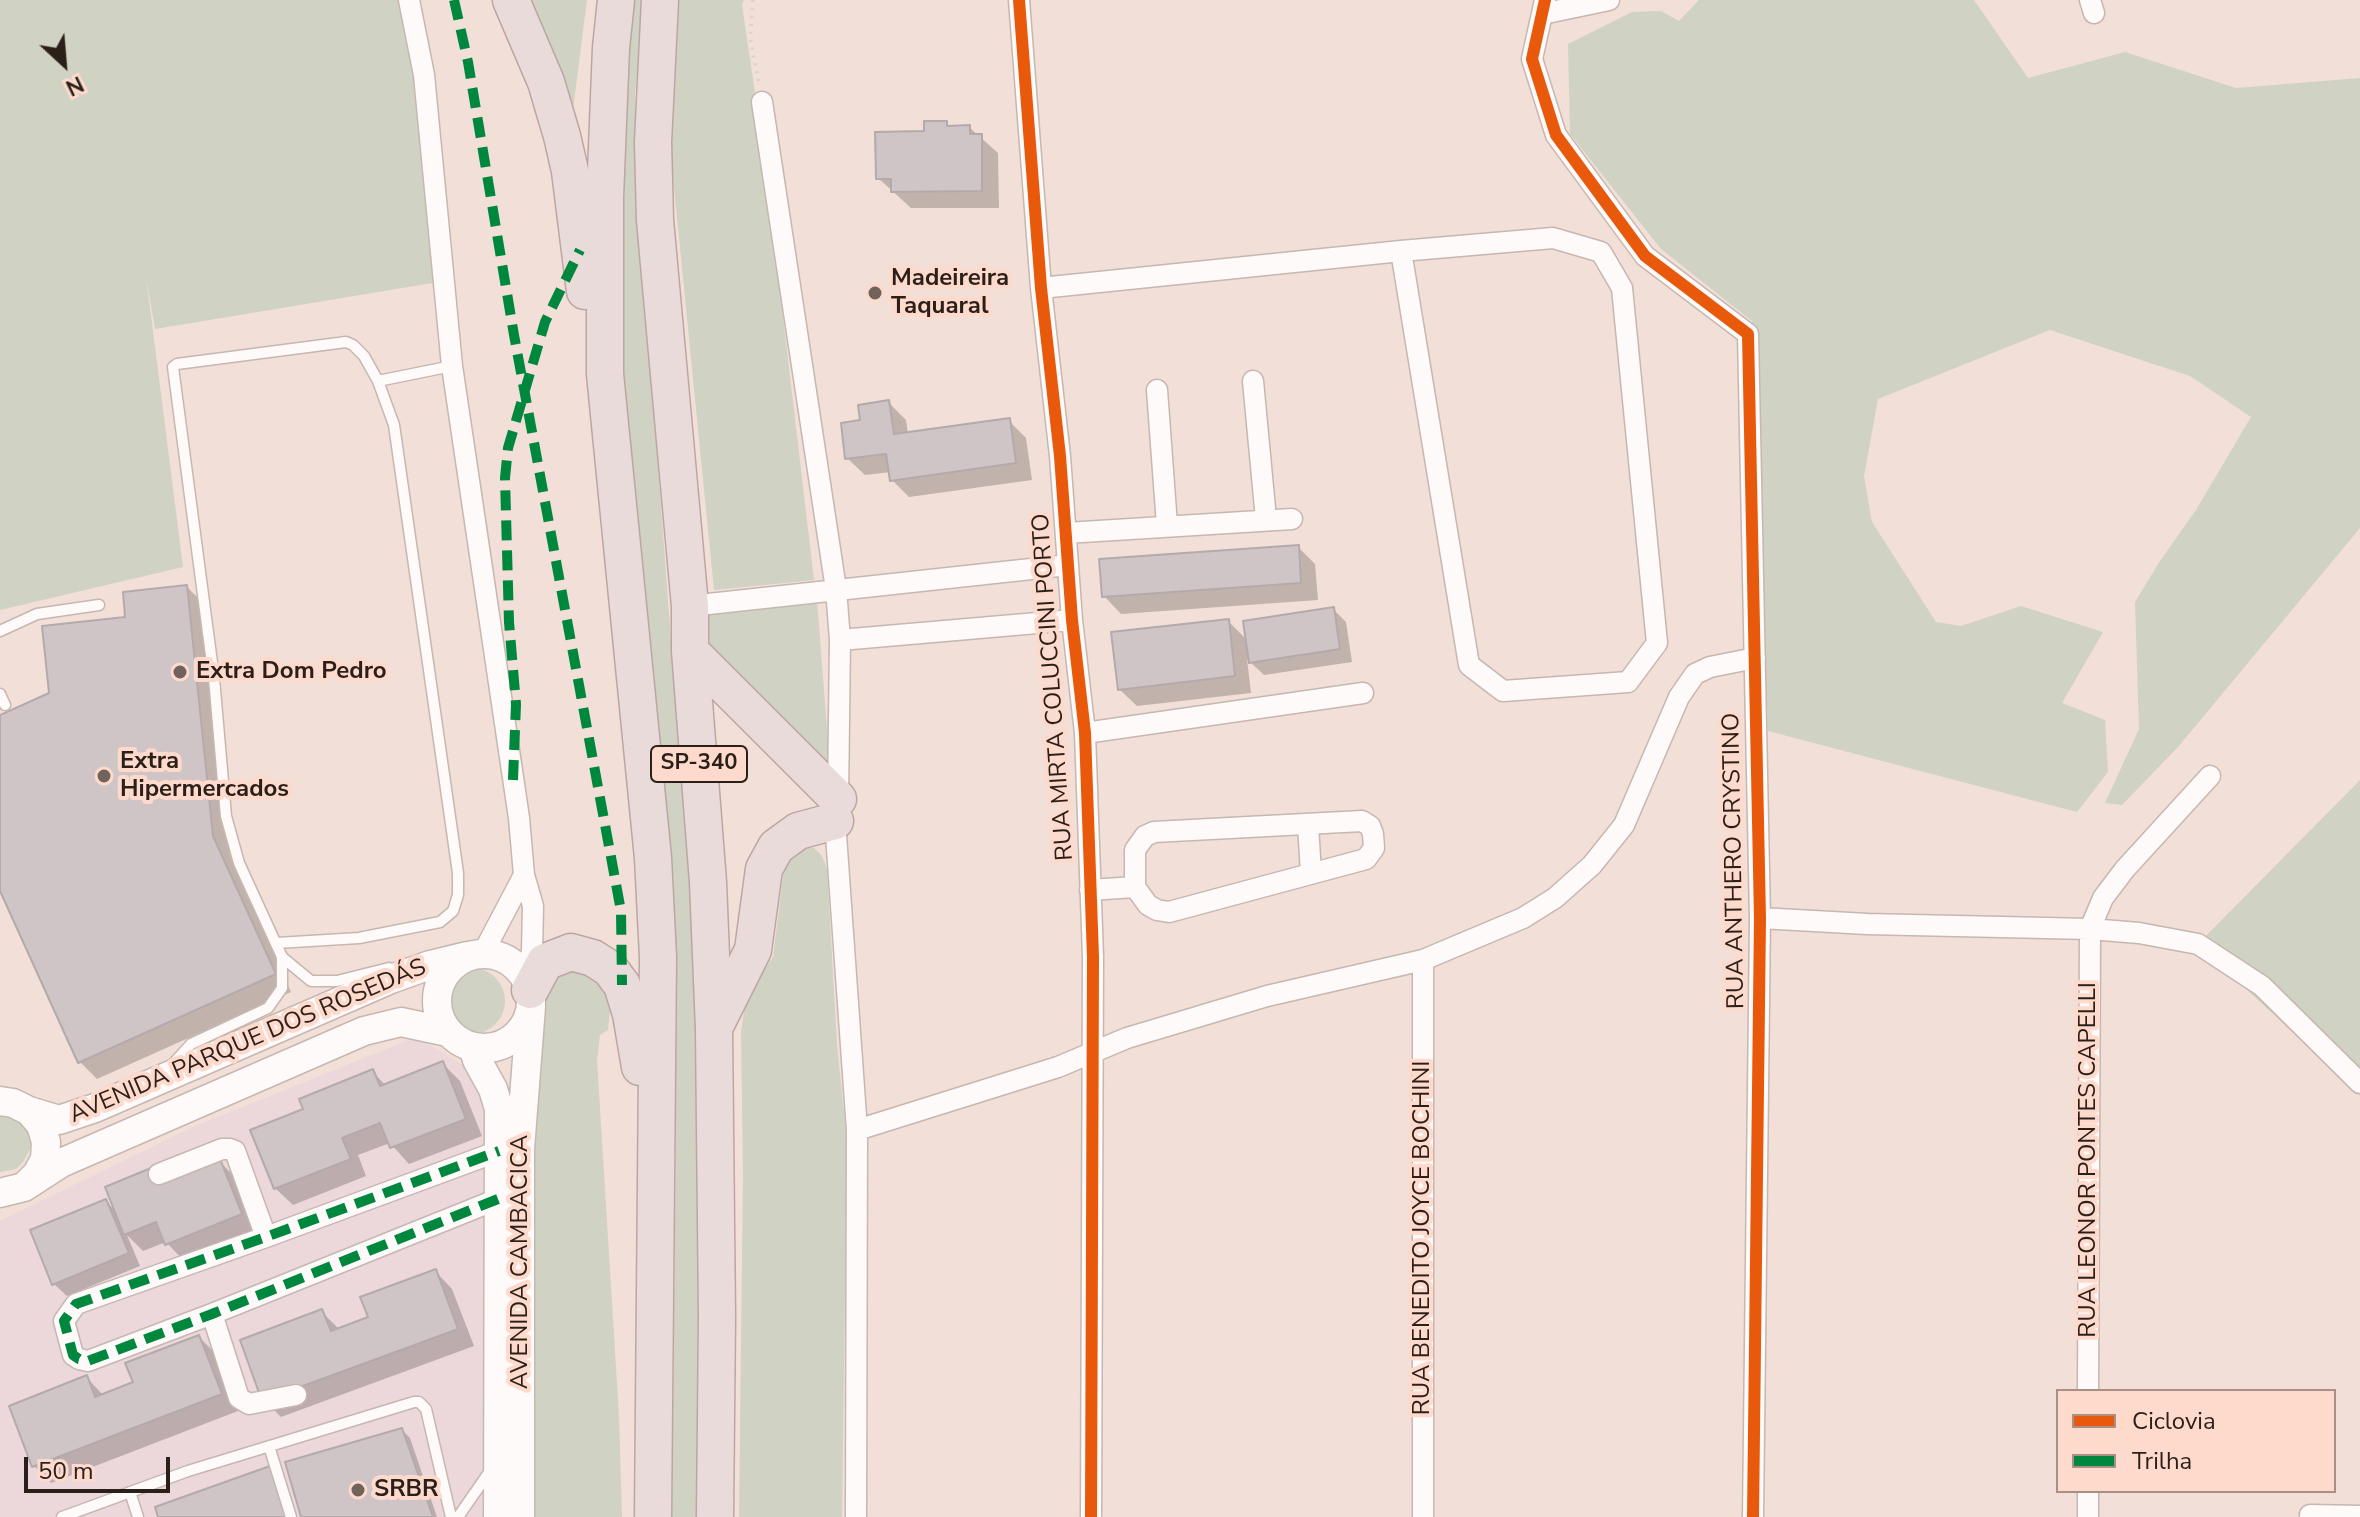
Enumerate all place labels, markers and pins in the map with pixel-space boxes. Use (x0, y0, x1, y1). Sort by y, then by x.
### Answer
place label: Madeireira Taquaral (891, 265, 1009, 321)
marker: Madeireira Taquaral (866, 284, 884, 302)
place label: Extra Dom Pedro (196, 658, 387, 686)
marker: Extra Dom Pedro (171, 663, 189, 681)
place label: Extra Hipermercados (120, 748, 289, 804)
marker: Extra Hipermercados (95, 767, 113, 785)
place label: SRBR (374, 1476, 439, 1504)
marker: SRBR (349, 1481, 367, 1499)

